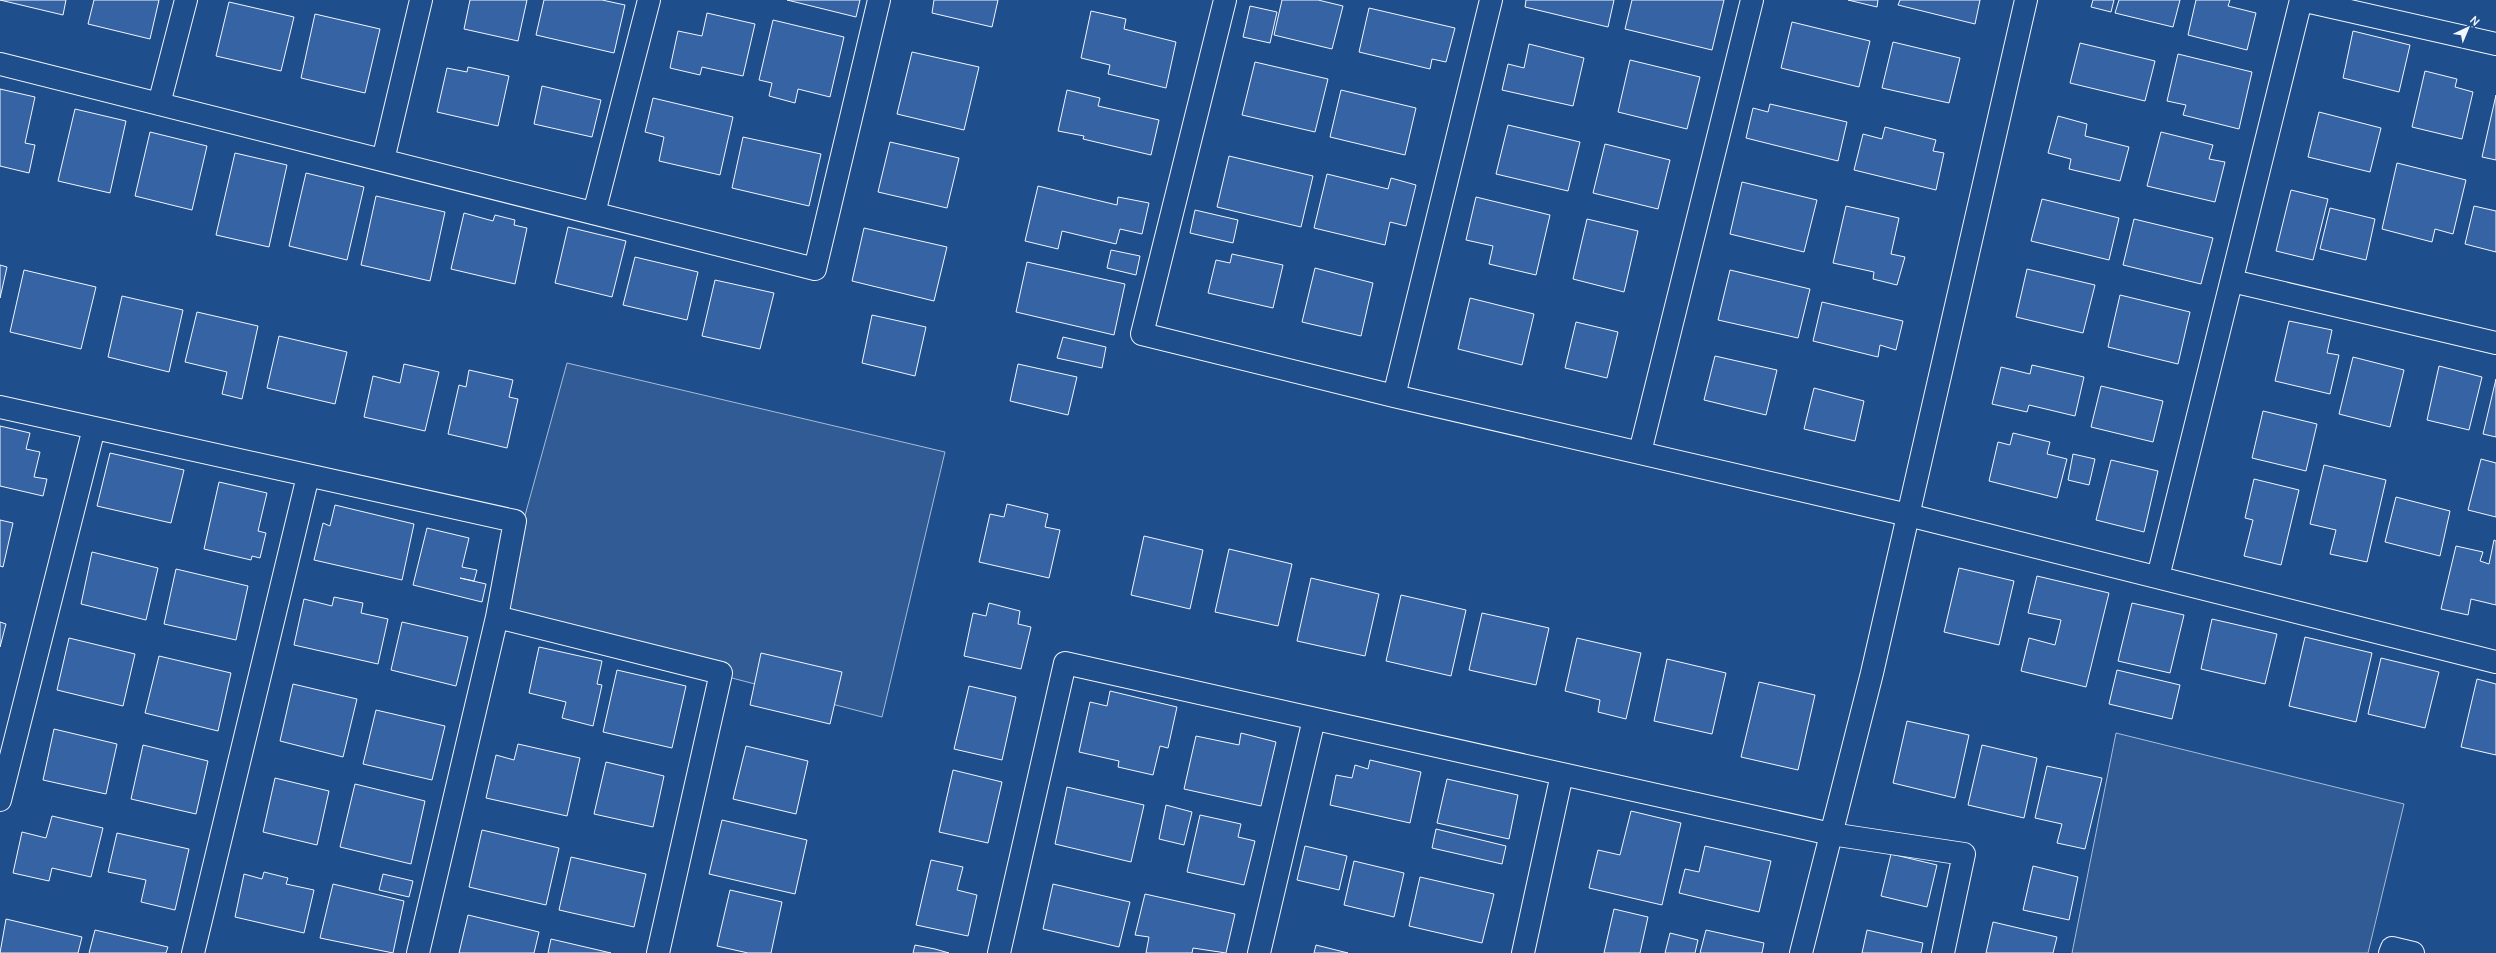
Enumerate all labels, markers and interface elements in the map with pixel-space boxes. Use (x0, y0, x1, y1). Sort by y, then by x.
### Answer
north arrow (2448, 8, 2488, 48)
text: N (2467, 12, 2483, 29)

